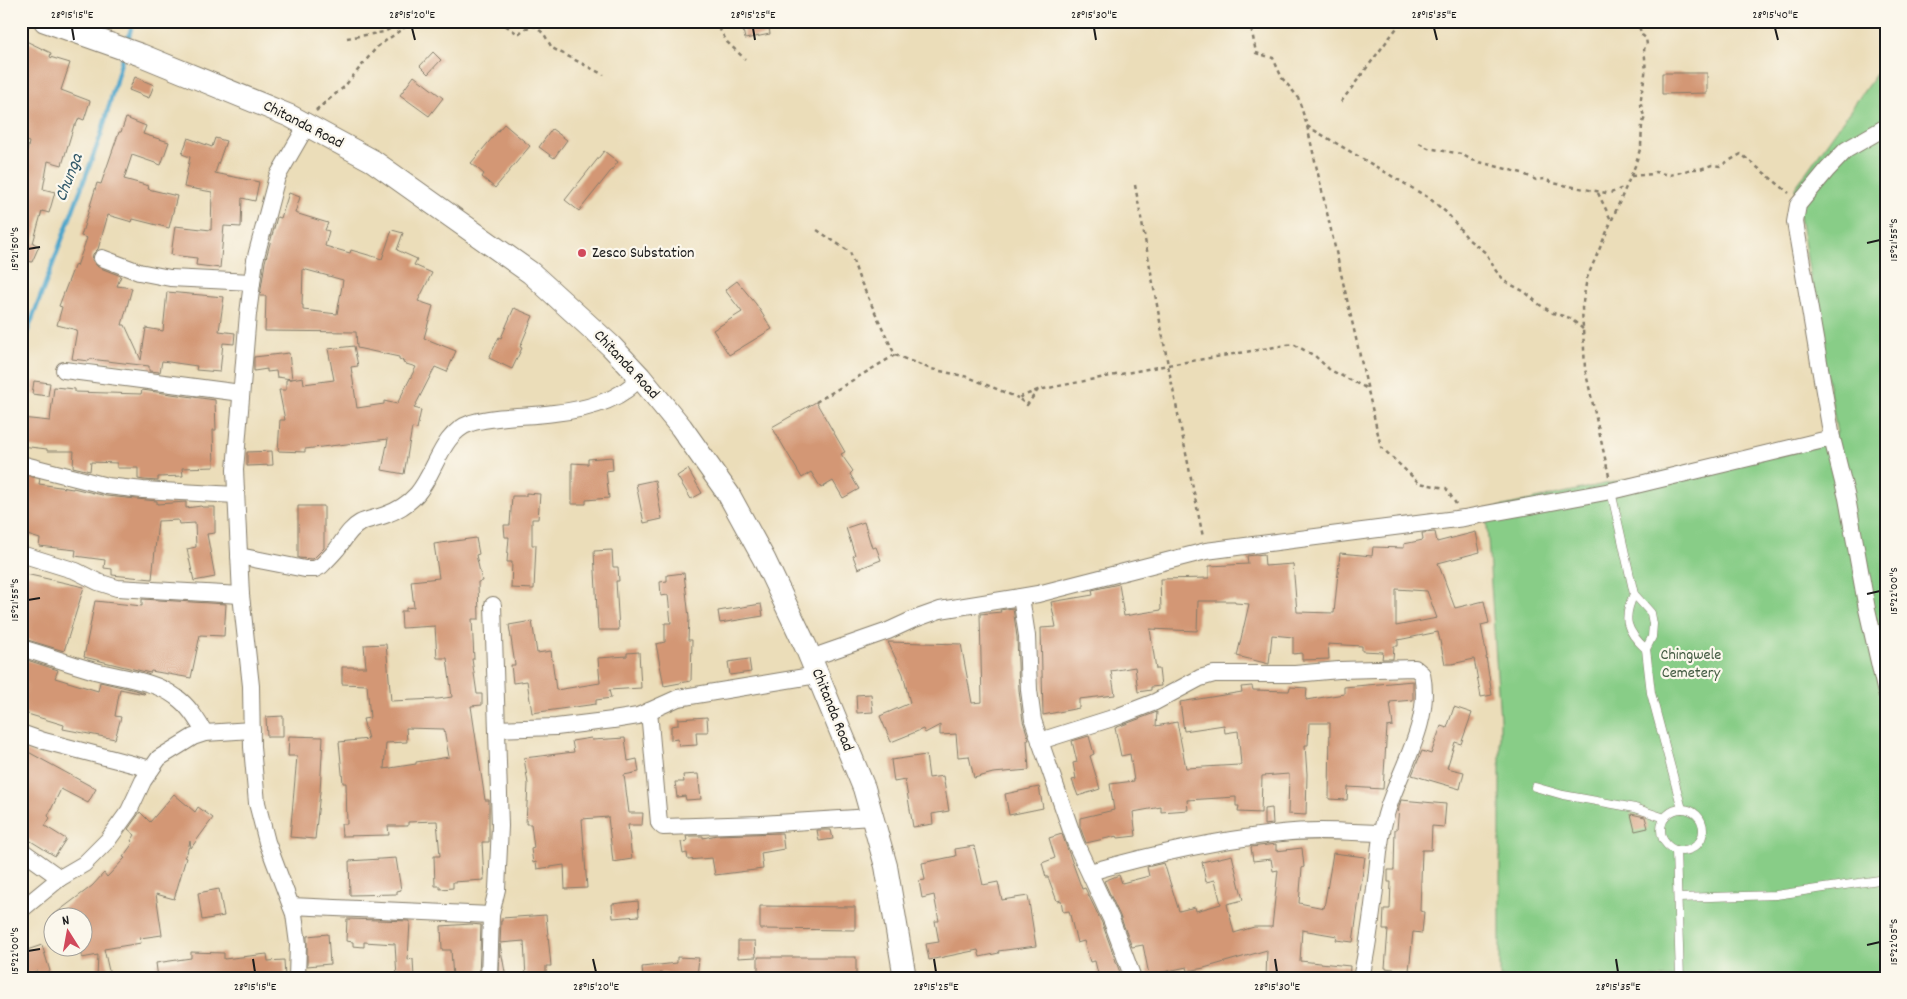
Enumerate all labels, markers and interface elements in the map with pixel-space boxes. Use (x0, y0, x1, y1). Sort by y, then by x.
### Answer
text: 28°15'15"E (51, 7, 94, 24)
text: 28°15'20"E (389, 7, 436, 24)
text: 28°15'25"E (731, 7, 776, 24)
text: 28°15'30"E (1071, 7, 1118, 24)
text: 28°15'35"E (1411, 7, 1457, 24)
text: 28°15'40"E (1752, 7, 1798, 24)
street label: Chitanda Road (259, 95, 347, 155)
water label: Chunga (49, 149, 91, 206)
text: 15°21'55"S (1886, 219, 1903, 261)
text: 15°21'50"S (7, 227, 24, 271)
place label: Zesco Substation (592, 242, 694, 265)
marker: Zesco Substation (576, 247, 588, 259)
street label: Chitanda Road (588, 325, 664, 405)
text: 15°22'00"S (1886, 567, 1903, 615)
text: 15°21'55"S (7, 579, 24, 621)
park label: Chingwele Cemetery (1661, 644, 1721, 685)
street label: Chitanda Road (805, 665, 859, 755)
north arrow (42, 906, 92, 956)
text: N (61, 911, 71, 932)
text: 15°22'05"S (1886, 919, 1903, 965)
text: 15°22'00"S (7, 927, 24, 975)
text: 28°15'15"E (234, 979, 277, 996)
text: 28°15'20"E (573, 979, 620, 996)
text: 28°15'25"E (914, 979, 959, 996)
text: 28°15'30"E (1254, 979, 1301, 996)
text: 28°15'35"E (1595, 979, 1641, 996)

